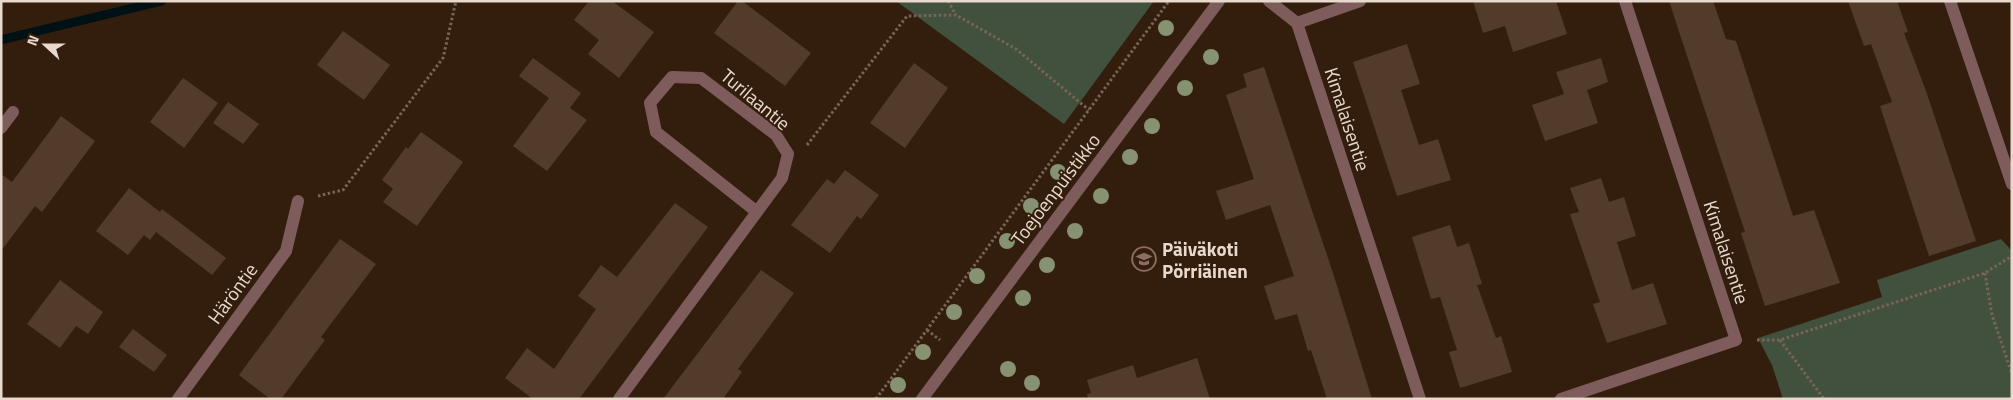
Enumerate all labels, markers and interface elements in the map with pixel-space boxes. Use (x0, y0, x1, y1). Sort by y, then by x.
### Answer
north arrow (20, 20, 70, 70)
text: N (21, 32, 44, 48)
street label: Turilaantie (715, 61, 797, 137)
street label: Kimalaisentie (1318, 63, 1378, 175)
street label: Toejoenpuistikko (1003, 127, 1107, 251)
street label: Kimalaisentie (1697, 196, 1757, 308)
place label: Päiväkoti Pörriäinen (1162, 234, 1248, 285)
school or university icon: Päiväkoti Pörriäinen (1131, 246, 1157, 272)
street label: Häröntie (200, 256, 264, 330)

